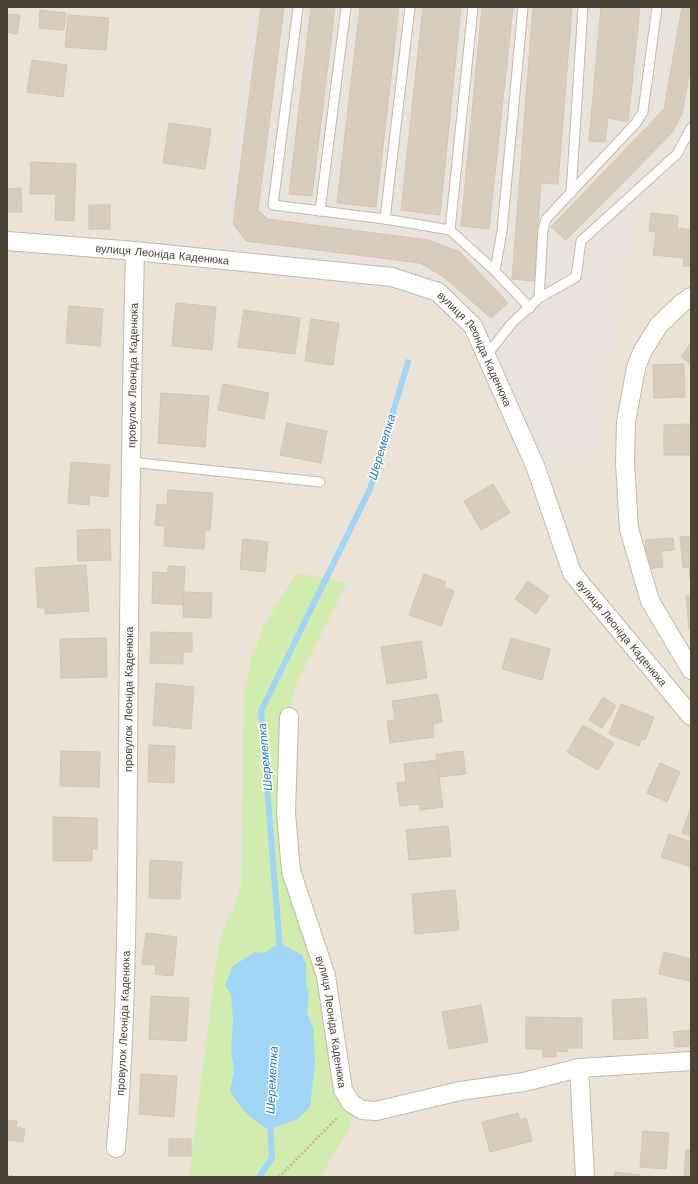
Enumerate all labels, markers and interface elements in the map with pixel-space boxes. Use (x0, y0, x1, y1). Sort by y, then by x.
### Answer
street label: вулиця Леоніда Каденюка (95, 241, 231, 267)
street label: вулиця Леоніда Каденюка (435, 289, 515, 409)
street label: провулок Леоніда Каденюка (125, 302, 140, 448)
water label: Шереметка (365, 412, 399, 482)
street label: вулиця Леоніда Каденюка (574, 577, 670, 689)
street label: провулок Леоніда Каденюка (121, 626, 136, 772)
water label: Шереметка (255, 722, 275, 792)
street label: провулок Леоніда Каденюка (113, 950, 132, 1096)
street label: вулиця Леоніда Каденюка (313, 954, 349, 1090)
water label: Шереметка (263, 1045, 281, 1114)

